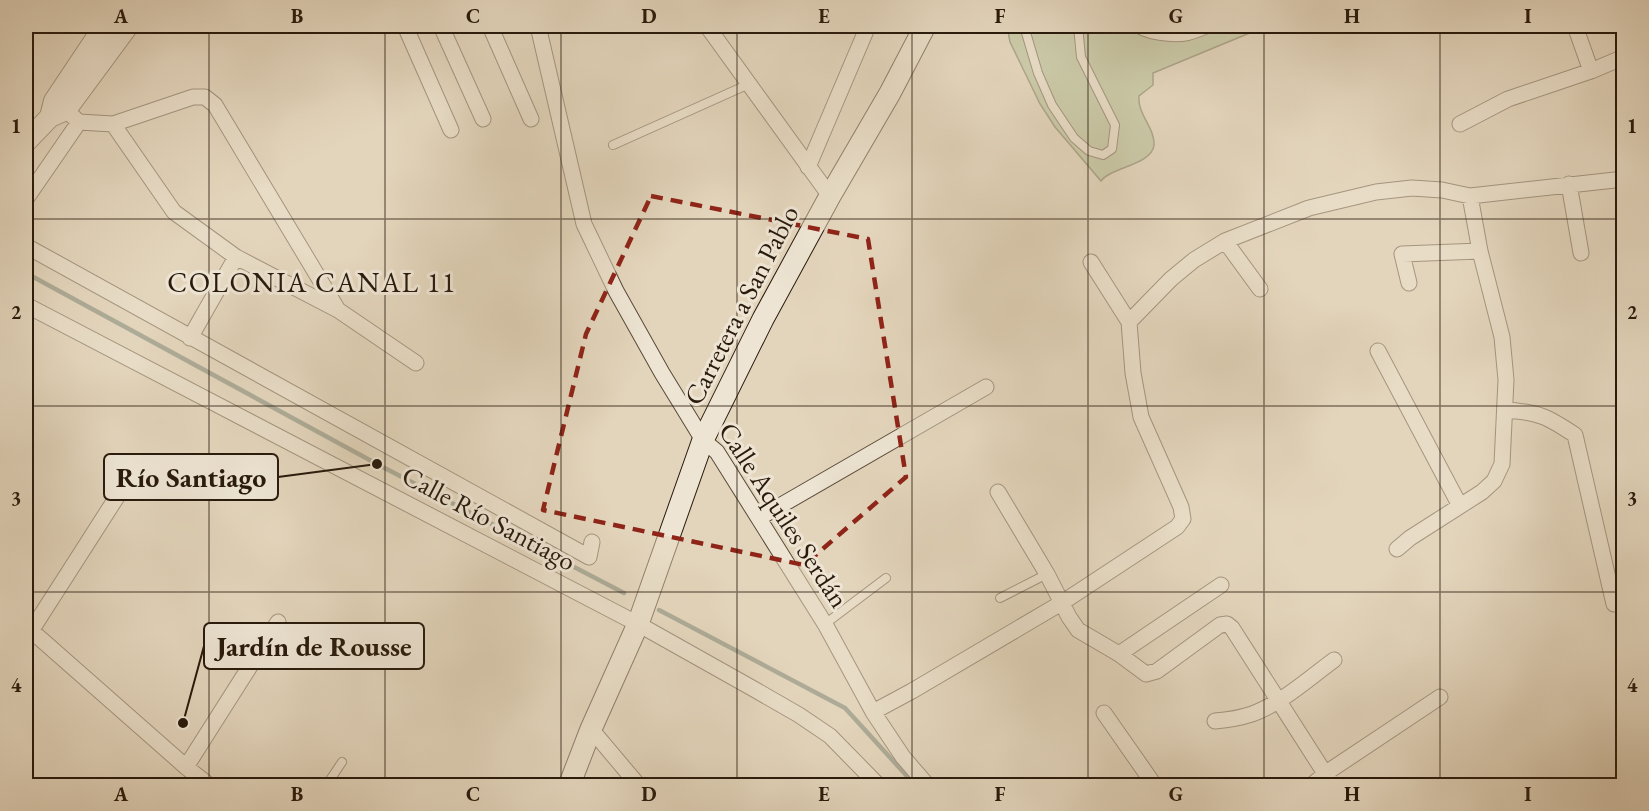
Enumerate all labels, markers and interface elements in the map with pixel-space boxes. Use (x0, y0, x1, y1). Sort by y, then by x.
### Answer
text: A (113, 3, 129, 29)
text: B (291, 3, 303, 29)
text: C (466, 3, 480, 29)
text: D (641, 3, 657, 29)
text: E (818, 3, 830, 29)
text: F (995, 3, 1006, 29)
text: G (1169, 3, 1183, 29)
text: H (1344, 3, 1360, 29)
text: I (1524, 3, 1532, 29)
text: 1 (11, 113, 21, 139)
text: 1 (1627, 113, 1637, 139)
street label: Carretera a San Pablo (676, 199, 806, 411)
district label: COLONIA CANAL 11 (167, 264, 457, 300)
text: 2 (11, 299, 22, 325)
text: 2 (1627, 299, 1638, 325)
street label: Calle Aquiles Serdán (711, 416, 857, 614)
callout: Río Santiago (104, 454, 278, 500)
street label: Calle Río Santiago (396, 457, 582, 579)
text: Río Santiago (116, 459, 266, 495)
text: 3 (11, 485, 21, 511)
text: 3 (1627, 485, 1637, 511)
callout: Jardín de Rousse (204, 623, 424, 669)
text: Jardín de Rousse (213, 628, 412, 664)
text: 4 (11, 672, 22, 698)
text: 4 (1627, 672, 1638, 698)
text: A (113, 781, 129, 807)
text: B (291, 781, 303, 807)
text: C (466, 781, 480, 807)
text: D (641, 781, 657, 807)
text: E (818, 781, 830, 807)
text: F (995, 781, 1006, 807)
text: G (1169, 781, 1183, 807)
text: H (1344, 781, 1360, 807)
text: I (1524, 781, 1532, 807)

